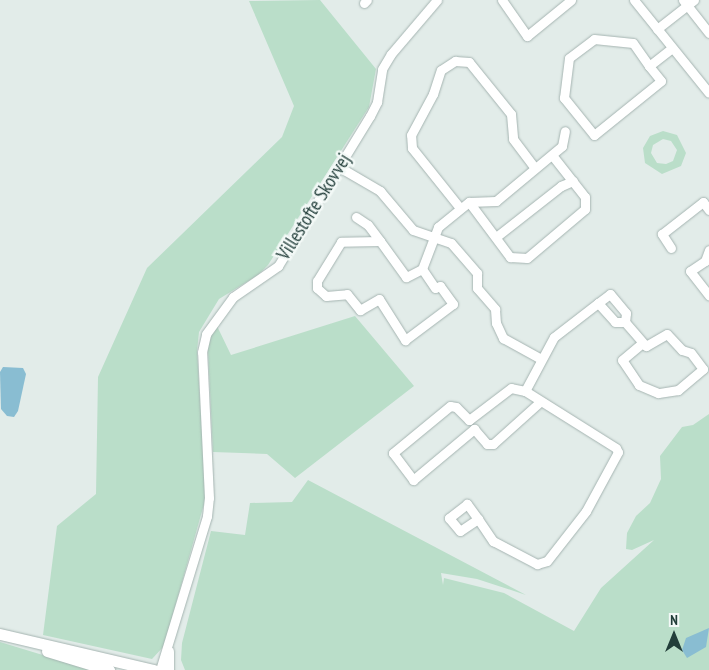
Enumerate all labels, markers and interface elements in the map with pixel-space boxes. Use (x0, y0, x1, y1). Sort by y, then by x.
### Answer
street label: Villestofte Skovvej (272, 150, 356, 264)
north arrow (649, 610, 699, 660)
text: N (670, 611, 678, 629)

